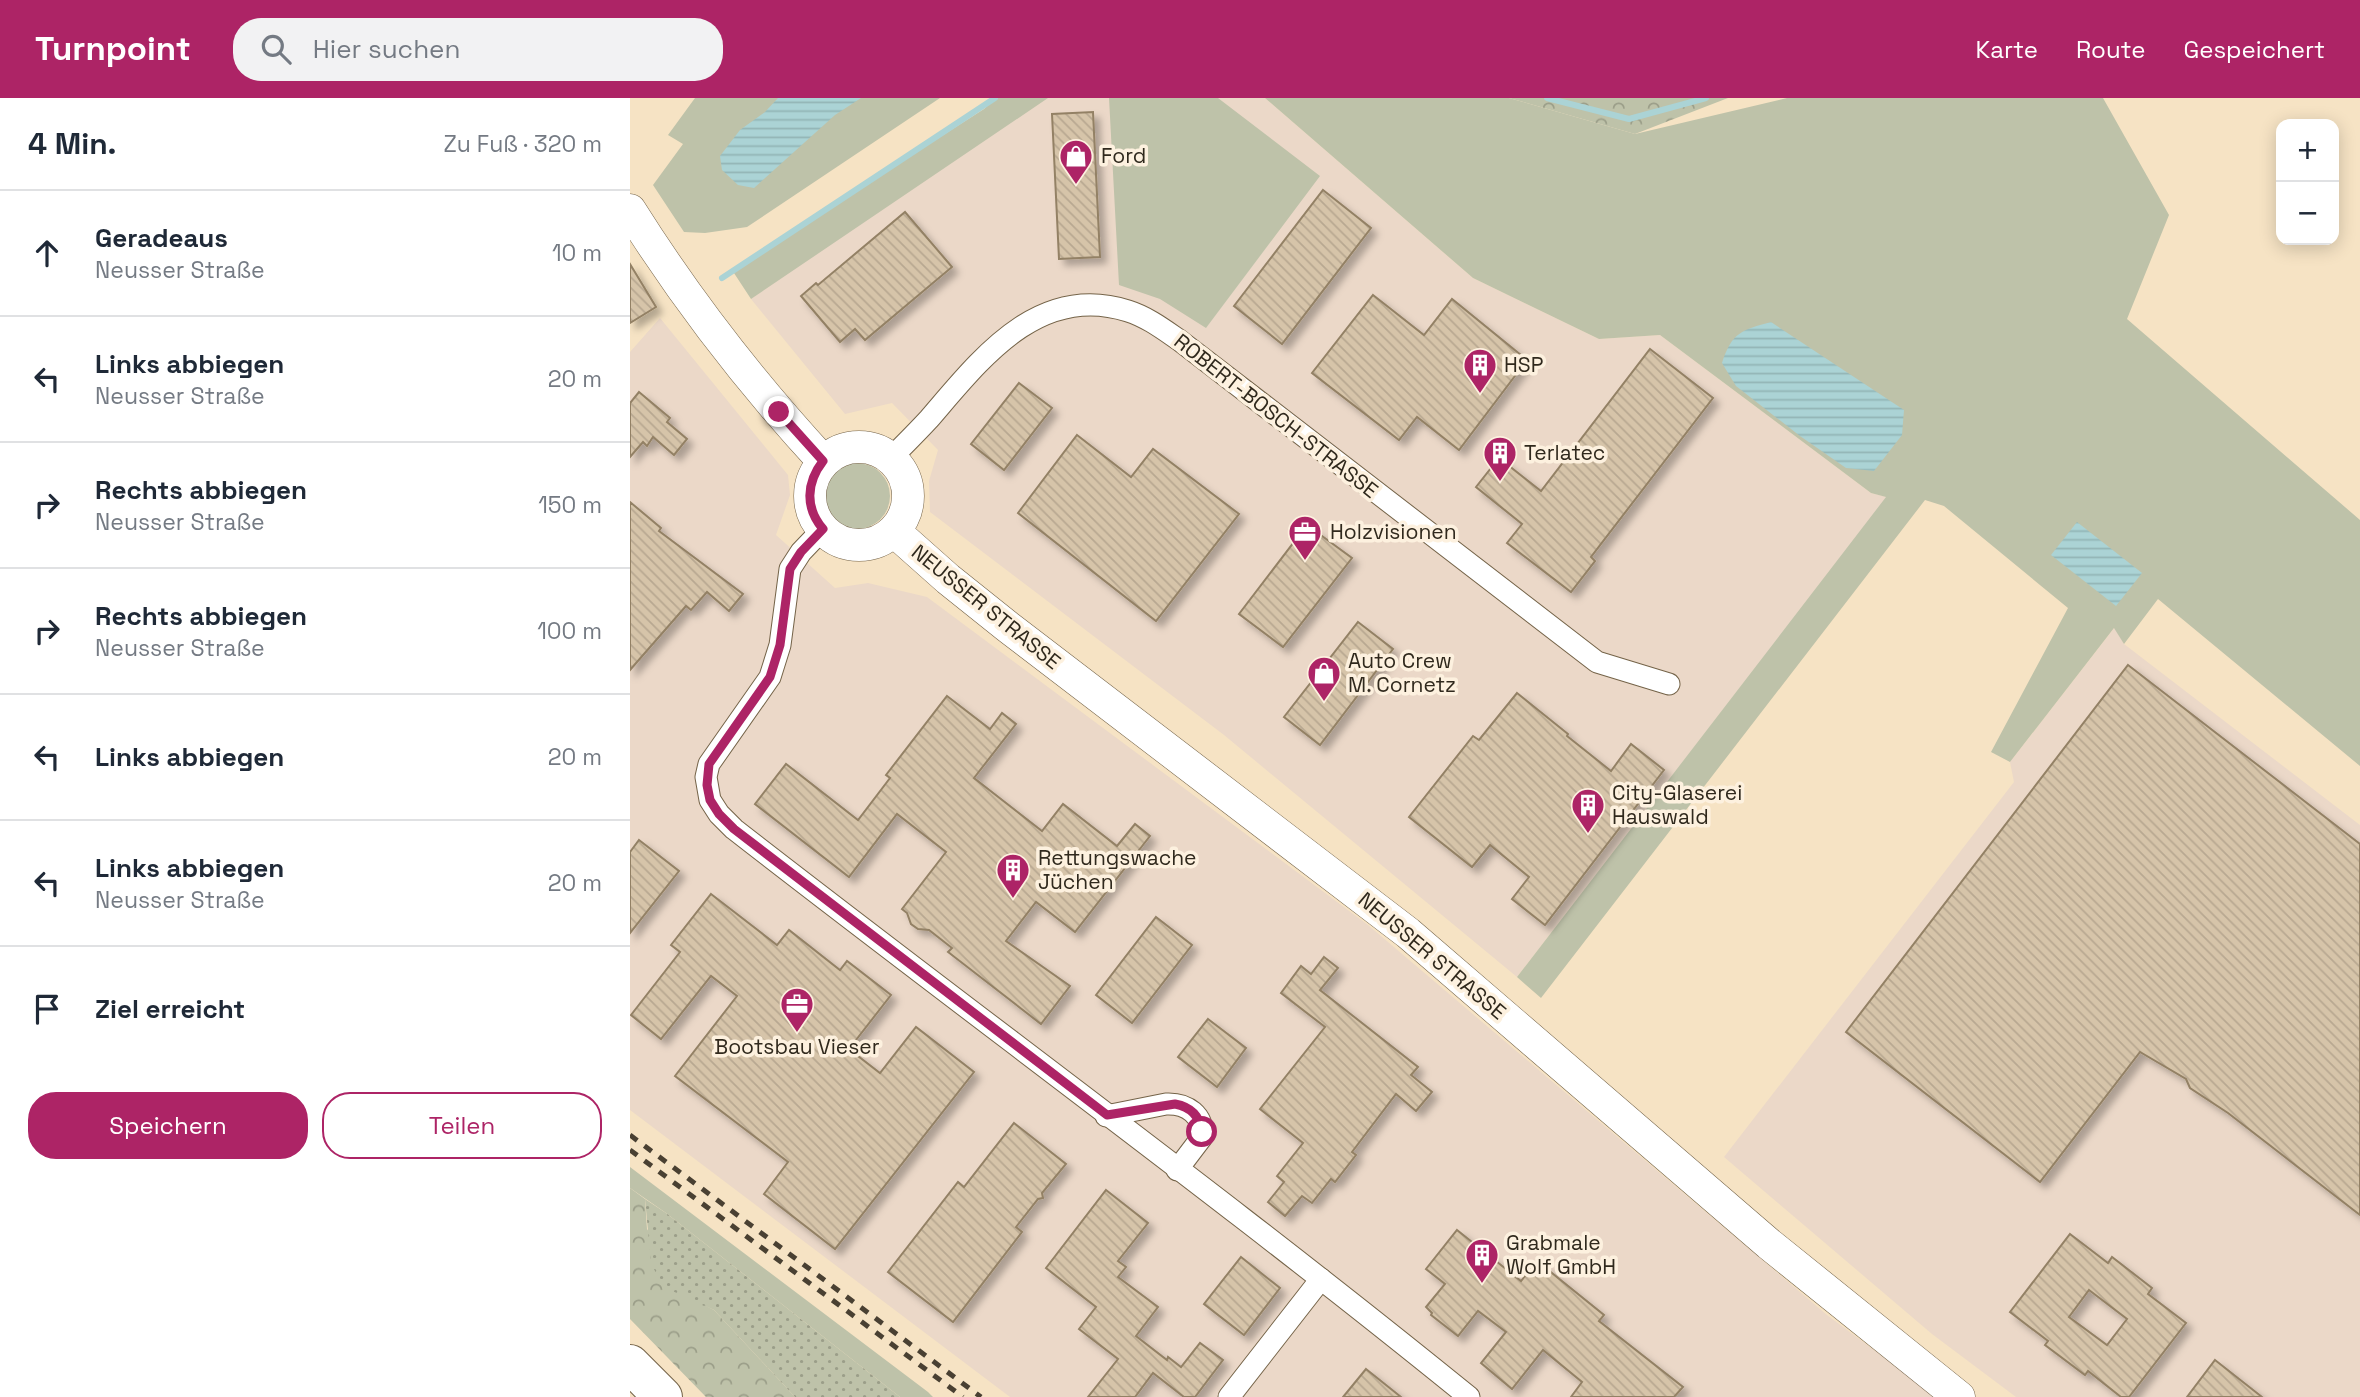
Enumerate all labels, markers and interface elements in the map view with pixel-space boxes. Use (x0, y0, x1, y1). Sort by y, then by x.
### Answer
search box (233, 18, 723, 81)
text: Turnpoint (35, 28, 191, 70)
icon: search (257, 30, 295, 68)
text: Hier suchen (313, 32, 460, 66)
text: Karte (1976, 34, 2038, 65)
text: Route (2076, 34, 2145, 65)
text: Gespeichert (2183, 34, 2325, 65)
map controls (2276, 119, 2339, 245)
button: + (2276, 119, 2339, 182)
text: 4 Min. (28, 124, 117, 163)
text: Zu Fuß · 320 m (444, 129, 602, 159)
shop icon: Ford (1057, 137, 1095, 186)
place label: Ford (1101, 142, 1146, 169)
button: − (2276, 182, 2339, 245)
text: Geradeaus (95, 221, 228, 255)
icon: ahead (28, 234, 66, 272)
text: 10 m (552, 238, 602, 268)
text: Neusser Straße (95, 255, 265, 285)
street label: ROBERT-BOSCH-STRASSE (1169, 327, 1384, 504)
building icon: HSP (1461, 346, 1499, 395)
text: Links abbiegen (95, 347, 284, 381)
place label: HSP (1504, 351, 1543, 378)
icon: left (28, 360, 66, 398)
text: 20 m (548, 364, 602, 394)
text: Neusser Straße (95, 381, 265, 411)
route end (763, 396, 794, 427)
building icon: Terlatec (1481, 434, 1519, 483)
place label: Terlatec (1524, 439, 1605, 466)
text: Rechts abbiegen (95, 473, 307, 507)
icon: right (28, 486, 66, 524)
text: 150 m (538, 490, 602, 520)
text: Neusser Straße (95, 507, 265, 537)
office icon: Holzvisionen (1286, 513, 1324, 562)
place label: Holzvisionen (1330, 518, 1457, 545)
street label: NEUSSER STRASSE (906, 538, 1067, 675)
text: Rechts abbiegen (95, 599, 307, 633)
icon: right (28, 612, 66, 650)
text: 100 m (537, 616, 602, 646)
text: Neusser Straße (95, 633, 265, 663)
place label: Auto Crew M. Cornetz (1348, 647, 1456, 698)
shop icon: Auto Crew M. Cornetz (1305, 654, 1343, 703)
icon: left (28, 738, 66, 776)
text: Links abbiegen (95, 740, 284, 774)
text: 20 m (548, 742, 602, 772)
place label: City-Glaserei Hauswald (1612, 779, 1742, 830)
building icon: City-Glaserei Hauswald (1569, 786, 1607, 835)
place label: Rettungswache Jüchen (1038, 844, 1197, 895)
text: Links abbiegen (95, 851, 284, 885)
building icon: Rettungswache Jüchen (994, 851, 1032, 900)
icon: left (28, 864, 66, 902)
text: 20 m (548, 868, 602, 898)
text: Neusser Straße (95, 885, 265, 915)
street label: NEUSSER STRASSE (1353, 886, 1512, 1025)
office icon: Bootsbau Vieser (778, 985, 816, 1034)
icon: arrive (28, 990, 66, 1028)
text: Ziel erreicht (95, 992, 245, 1026)
place label: Bootsbau Vieser (714, 1033, 880, 1060)
button: Speichern (28, 1092, 308, 1159)
button: Teilen (322, 1092, 602, 1159)
route start (1186, 1116, 1217, 1147)
place label: Grabmale Wolf GmbH (1506, 1229, 1616, 1280)
building icon: Grabmale Wolf GmbH (1463, 1236, 1501, 1285)

